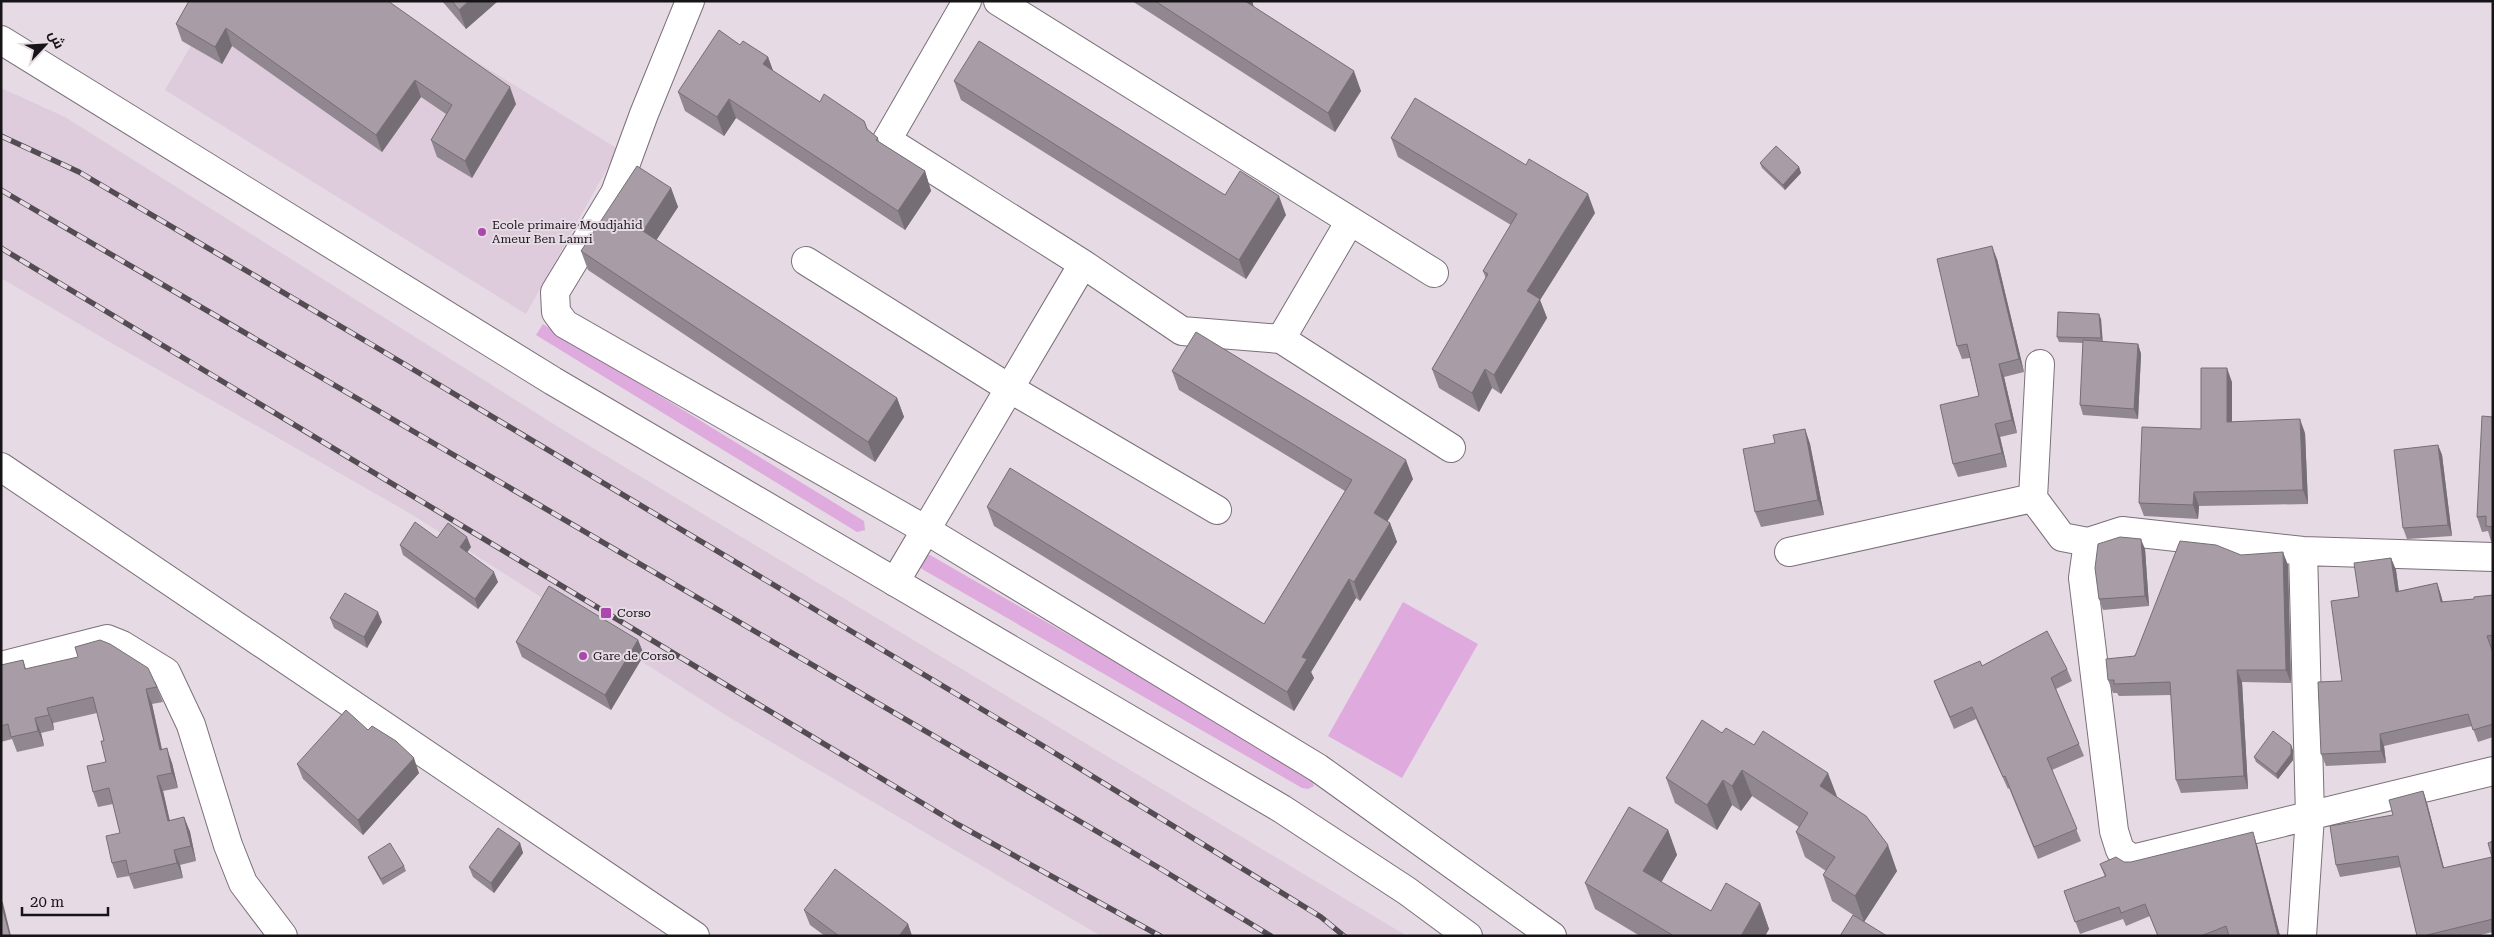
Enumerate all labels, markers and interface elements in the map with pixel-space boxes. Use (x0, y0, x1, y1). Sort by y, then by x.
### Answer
north arrow (20, 20, 70, 70)
text: ش (45, 28, 68, 51)
place label: Ecole primaire Moudjahid Ameur Ben Lamri (492, 218, 643, 246)
marker: Ecole primaire Moudjahid Ameur Ben Lamri (476, 226, 488, 238)
marker: Corso (599, 606, 613, 620)
place label: Corso (617, 606, 651, 620)
place label: Gare de Corso (593, 649, 675, 663)
marker: Gare de Corso (577, 650, 589, 662)
scale bar (22, 884, 109, 916)
text: 20 m (30, 893, 65, 911)

